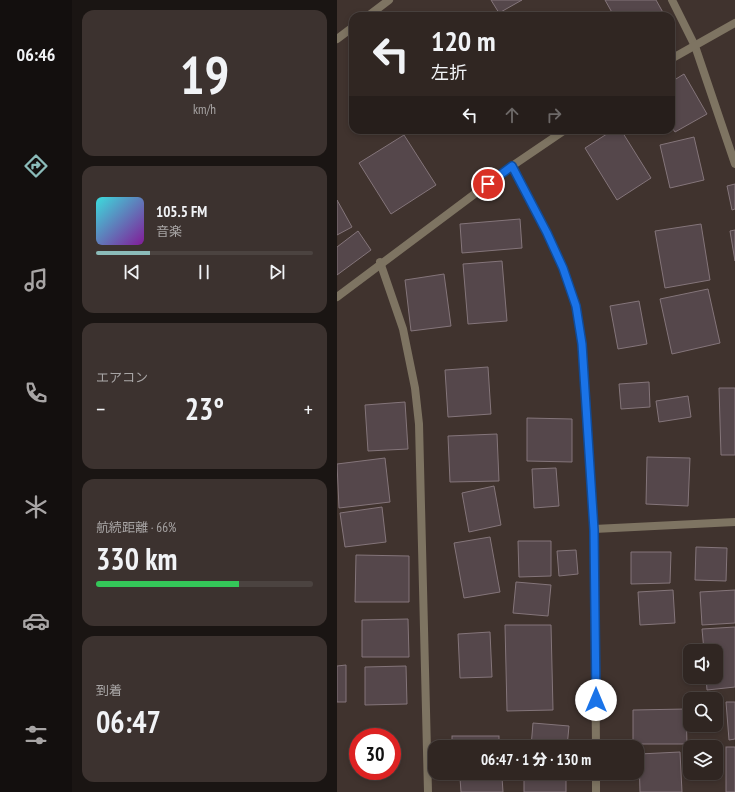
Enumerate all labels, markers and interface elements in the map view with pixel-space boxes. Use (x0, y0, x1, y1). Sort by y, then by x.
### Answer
text: 120 m (431, 22, 495, 59)
icon: left (365, 28, 417, 80)
text: 19 (180, 41, 229, 108)
text: 06:46 (17, 43, 55, 66)
text: 左折 (431, 61, 467, 84)
text: km/h (193, 101, 216, 118)
icon: left (459, 104, 481, 126)
icon: ahead (501, 104, 523, 126)
icon: right (543, 104, 565, 126)
icon: directions (22, 152, 50, 180)
pin (471, 167, 505, 201)
icon: arrive (477, 173, 499, 195)
text: 105.5 FM (156, 202, 207, 221)
text: 音楽 (156, 223, 182, 240)
icon: previous (121, 261, 143, 283)
icon: pause (193, 261, 215, 283)
icon: next (266, 261, 288, 283)
icon: music (22, 266, 50, 294)
text: エアコン (96, 369, 148, 386)
icon: phone (22, 379, 50, 407)
text: 23° (185, 389, 224, 428)
text: − (96, 395, 105, 423)
text: + (304, 395, 313, 423)
icon: climate (22, 493, 50, 521)
text: 航続距離 · 66% (96, 519, 176, 536)
text: 330 km (96, 539, 177, 578)
icon: car (22, 607, 50, 635)
map controls (683, 644, 723, 780)
button: sound (683, 644, 723, 684)
position arrow (575, 679, 617, 721)
text: 到着 (96, 682, 122, 699)
button: search (683, 692, 723, 732)
text: 06:47 (96, 702, 161, 741)
icon: filters (22, 721, 50, 749)
speed limit sign: 30 (349, 728, 401, 780)
button: layers (683, 740, 723, 780)
text: 06:47 · 1 分 · 130 m (481, 750, 591, 769)

